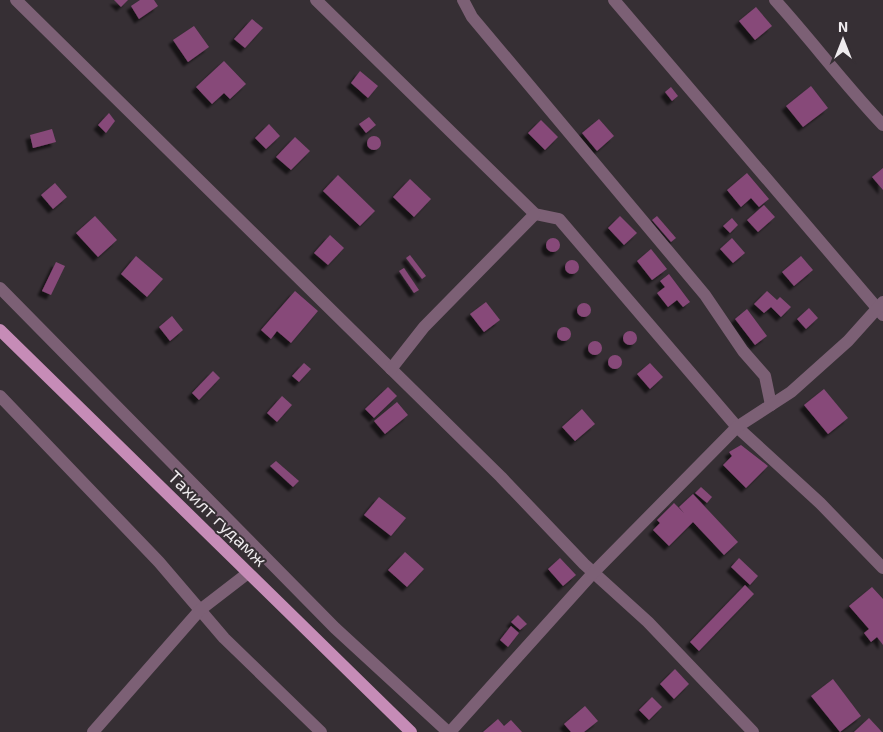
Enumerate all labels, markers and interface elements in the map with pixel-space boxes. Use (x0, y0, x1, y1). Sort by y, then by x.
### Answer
north arrow (818, 15, 868, 65)
text: N (838, 18, 848, 35)
street label: Тахилт гудамж (164, 465, 272, 571)

